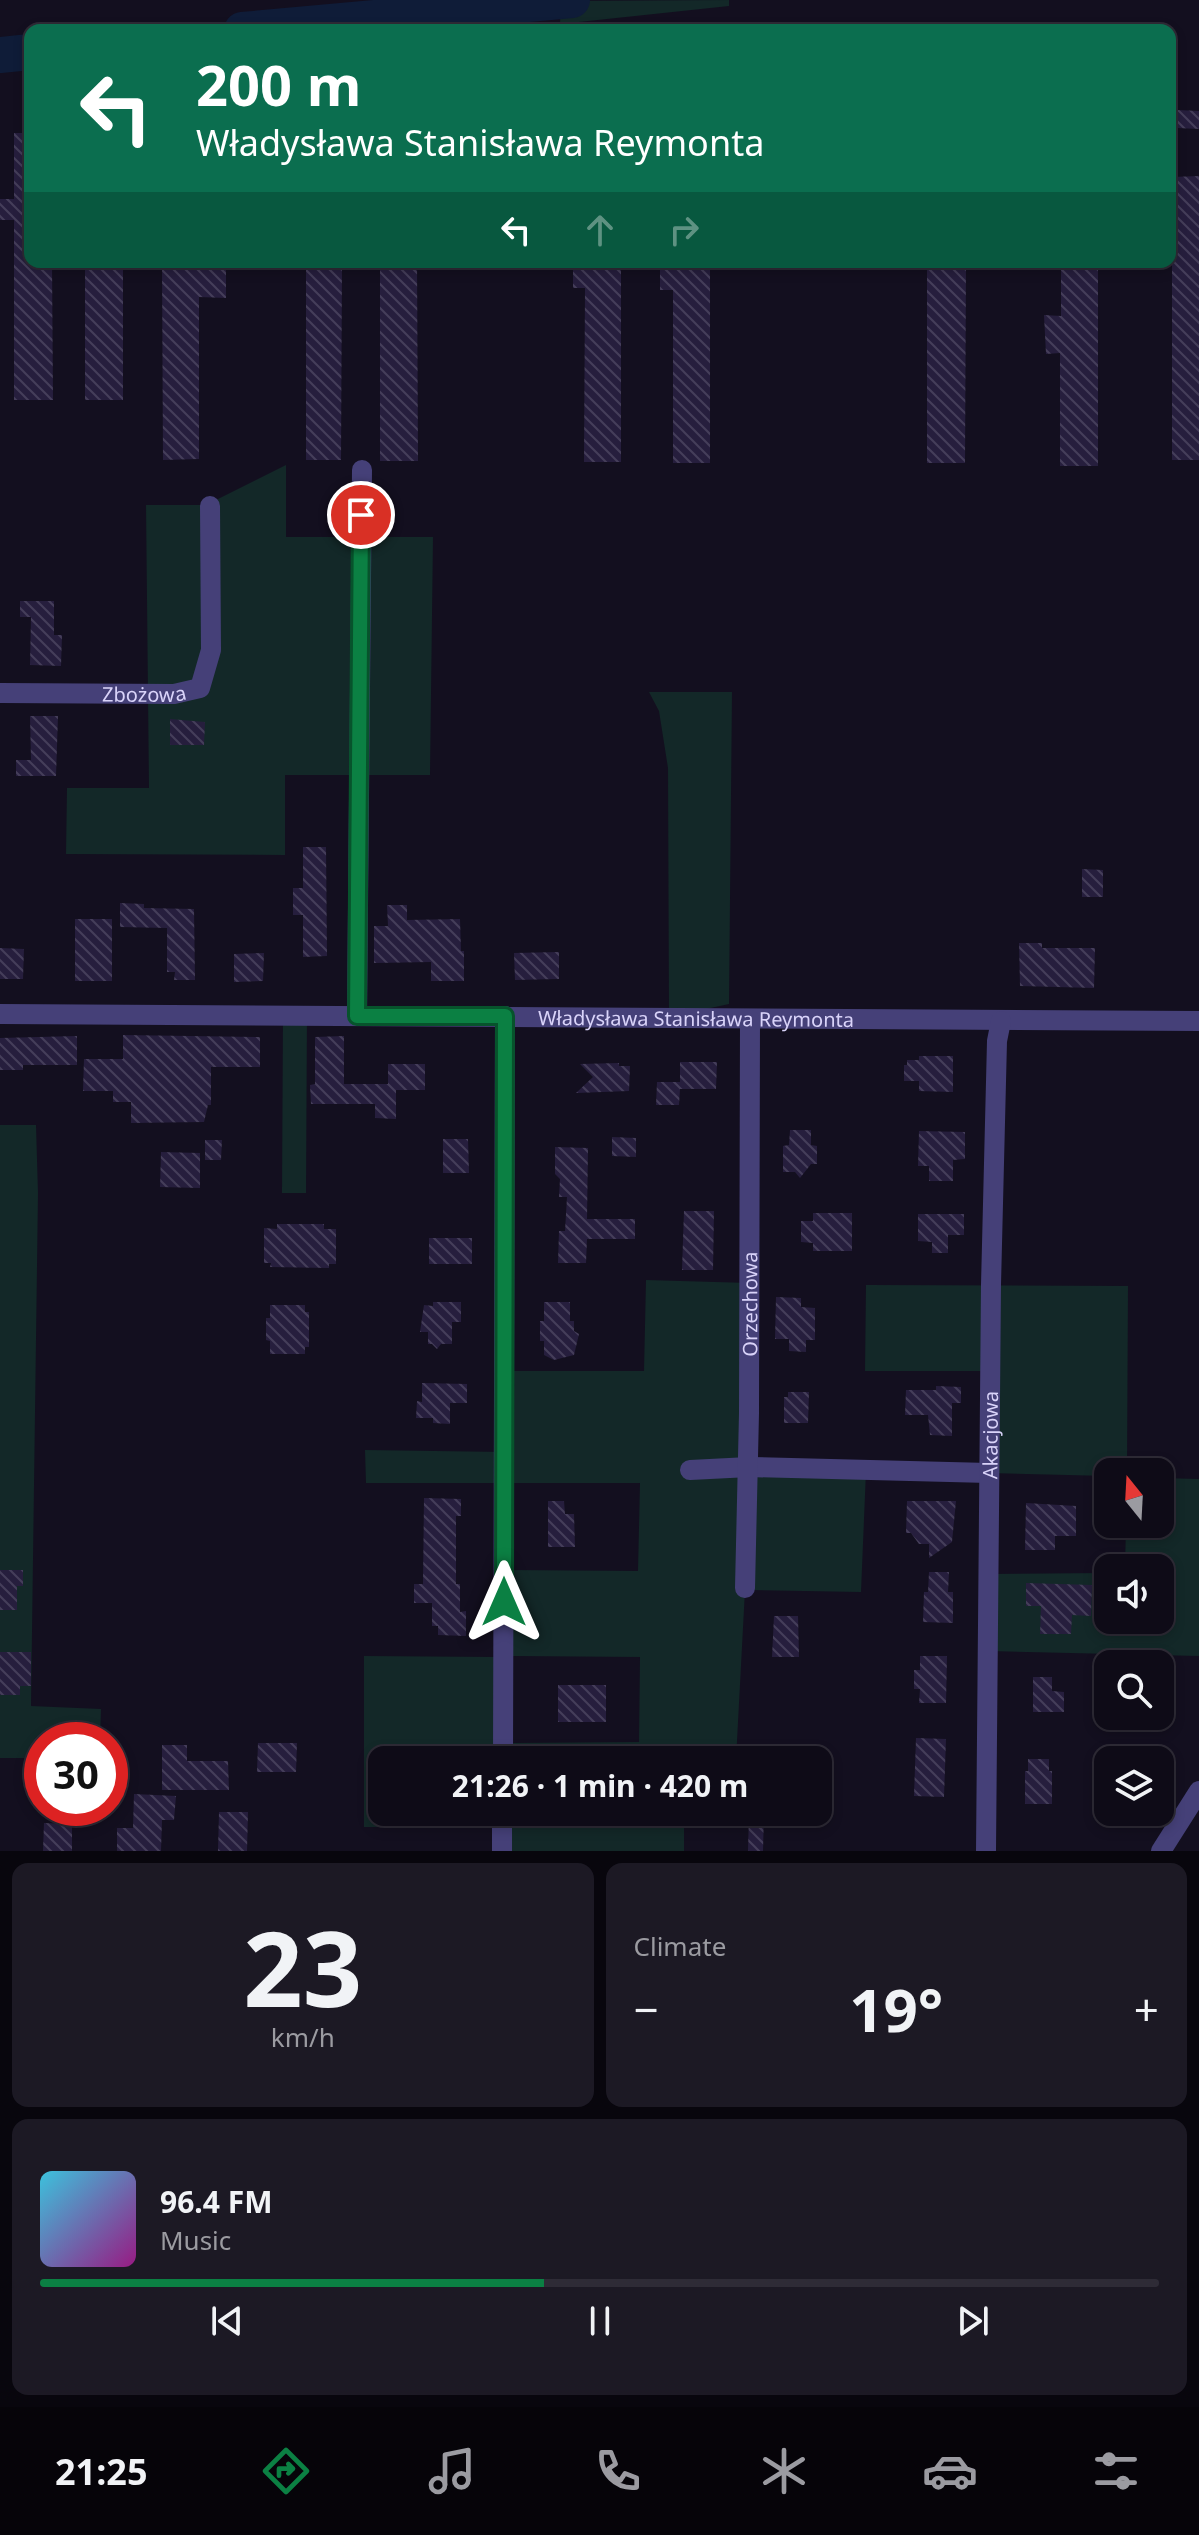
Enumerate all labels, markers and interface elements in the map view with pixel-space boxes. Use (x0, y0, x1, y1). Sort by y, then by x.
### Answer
text: 200 m (196, 46, 361, 122)
icon: left (64, 56, 168, 160)
text: Władysława Stanisława Reymonta (196, 118, 764, 167)
icon: left (494, 208, 538, 252)
icon: ahead (578, 208, 622, 252)
icon: right (662, 208, 706, 252)
pin (327, 481, 395, 549)
icon: arrive (339, 493, 383, 537)
street label: Zbożowa (102, 678, 189, 708)
street label: Władysława Stanisława Reymonta (538, 1004, 854, 1032)
street label: Orzechowa (736, 1251, 763, 1357)
street label: Akacjowa (976, 1391, 1004, 1479)
north arrow (1094, 1458, 1174, 1538)
map controls (1094, 1458, 1174, 1826)
button: sound (1094, 1554, 1174, 1634)
position arrow (462, 1560, 546, 1644)
button: search (1094, 1650, 1174, 1730)
speed limit sign: 30 (24, 1722, 128, 1826)
button: layers (1094, 1746, 1174, 1826)
text: 21:26 · 1 min · 420 m (452, 1765, 748, 1806)
text: 23 (243, 1896, 362, 2037)
text: Climate (634, 1928, 726, 1964)
text: 19° (849, 1968, 943, 2050)
text: − (634, 1979, 659, 2039)
text: + (1134, 1979, 1159, 2039)
text: km/h (271, 2019, 335, 2055)
text: 96.4 FM (160, 2181, 272, 2222)
text: Music (160, 2222, 231, 2258)
icon: previous (205, 2299, 249, 2343)
icon: pause (578, 2299, 622, 2343)
icon: next (951, 2299, 995, 2343)
icon: directions (258, 2443, 314, 2499)
icon: music (424, 2443, 480, 2499)
icon: phone (590, 2443, 646, 2499)
icon: climate (756, 2443, 812, 2499)
icon: car (922, 2443, 978, 2499)
icon: filters (1088, 2443, 1144, 2499)
text: 21:25 (55, 2447, 148, 2496)

